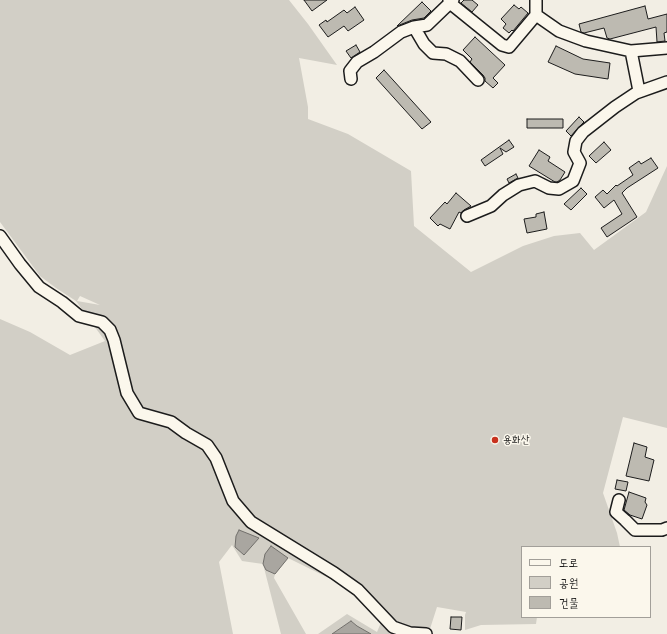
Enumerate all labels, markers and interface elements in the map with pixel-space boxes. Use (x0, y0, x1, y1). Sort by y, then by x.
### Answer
place label: 용화산 (503, 433, 530, 447)
marker: 용화산 (490, 435, 500, 445)
legend (521, 546, 651, 618)
text: 도로 (559, 554, 578, 570)
text: 공원 (559, 574, 578, 590)
text: 건물 (559, 594, 578, 610)

